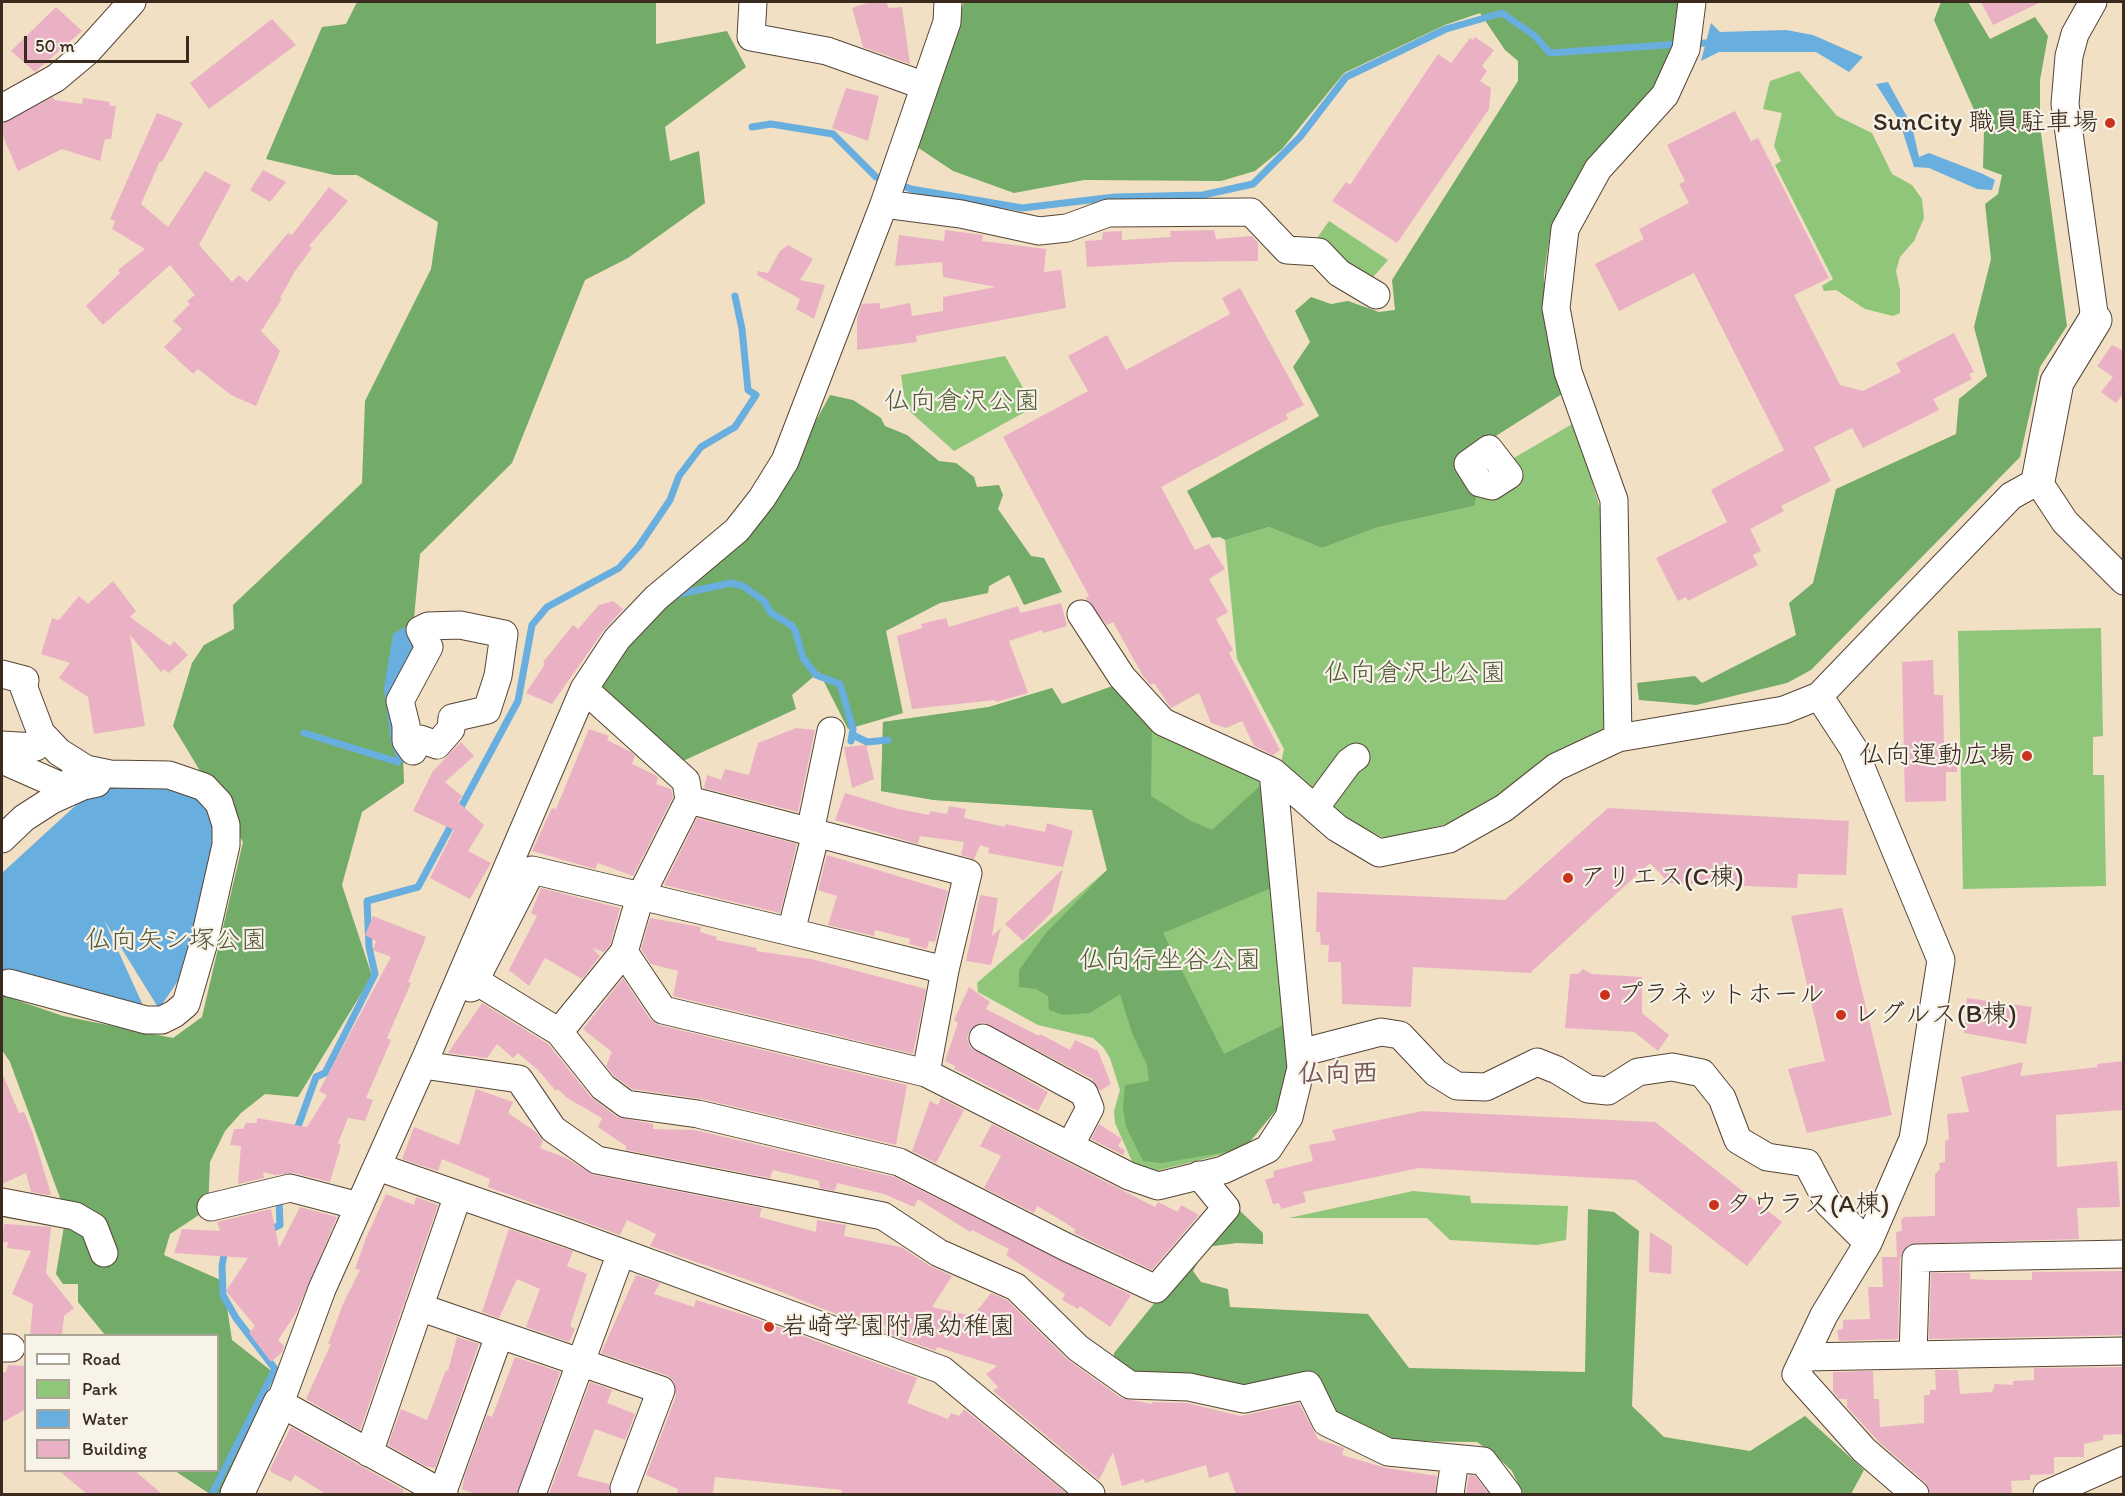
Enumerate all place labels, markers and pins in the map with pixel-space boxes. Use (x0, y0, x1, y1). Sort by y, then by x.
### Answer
place label: SunCity 職員駐車場 (1873, 107, 2098, 139)
marker: SunCity 職員駐車場 (2103, 116, 2117, 130)
place label: 仏向運動広場 (1859, 740, 2015, 772)
marker: 仏向運動広場 (2020, 749, 2034, 763)
place label: アリエス(C棟) (1580, 862, 1744, 894)
marker: アリエス(C棟) (1561, 871, 1575, 885)
place label: プラネットホール (1617, 979, 1825, 1011)
marker: プラネットホール (1598, 988, 1612, 1002)
place label: レグルス(B棟) (1853, 999, 2017, 1031)
marker: レグルス(B棟) (1834, 1008, 1848, 1022)
place label: タウラス(A棟) (1726, 1189, 1890, 1221)
marker: タウラス(A棟) (1707, 1198, 1721, 1212)
place label: 岩崎学園附属幼稚園 (781, 1311, 1015, 1343)
marker: 岩崎学園附属幼稚園 (762, 1320, 776, 1334)

